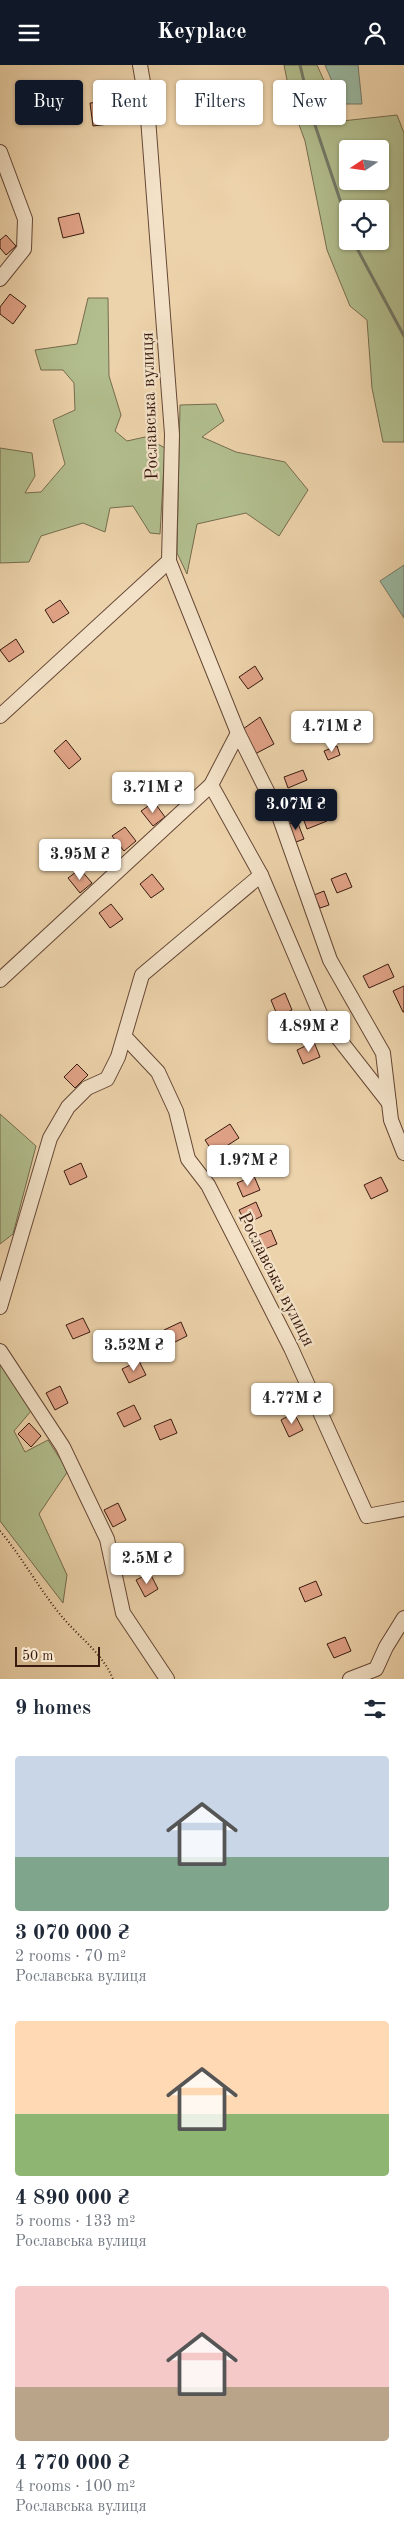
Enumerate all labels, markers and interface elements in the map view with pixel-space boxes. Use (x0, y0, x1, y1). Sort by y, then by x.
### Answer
icon: menu (15, 19, 43, 47)
icon: person (361, 19, 389, 47)
text: Keyplace (157, 21, 247, 43)
chip: Buy (15, 80, 83, 125)
chip: Rent (93, 80, 166, 125)
chip: Filters (176, 80, 263, 125)
chip: New (273, 80, 346, 125)
north arrow (339, 140, 389, 190)
map controls (339, 140, 389, 250)
button: locate (339, 200, 389, 250)
street label: Рославська вулиця (138, 332, 162, 480)
pin: 4.71M ₴ (286, 711, 378, 753)
text: 4.71M ₴ (302, 719, 362, 735)
pin: 3.71M ₴ (107, 771, 199, 814)
text: 3.71M ₴ (123, 780, 183, 796)
pin: 3.07M ₴ (250, 789, 342, 831)
text: 3.07M ₴ (266, 797, 326, 813)
pin: 3.95M ₴ (34, 839, 126, 881)
text: 3.95M ₴ (50, 847, 110, 863)
pin: 4.89M ₴ (263, 1011, 355, 1053)
text: 4.89M ₴ (279, 1019, 339, 1035)
pin: 1.97M ₴ (202, 1145, 294, 1187)
text: 1.97M ₴ (218, 1153, 278, 1169)
street label: Рославська вулиця (234, 1209, 318, 1349)
pin: 3.52M ₴ (88, 1329, 180, 1372)
text: 3.52M ₴ (104, 1338, 164, 1354)
pin: 4.77M ₴ (246, 1383, 338, 1425)
text: 4.77M ₴ (262, 1391, 322, 1407)
pin: 2.5M ₴ (106, 1543, 188, 1585)
text: 2.5M ₴ (122, 1551, 172, 1567)
scale bar (15, 1644, 100, 1667)
text: 50 m (22, 1649, 53, 1663)
icon: filters (361, 1695, 389, 1723)
text: 9 homes (15, 1698, 91, 1719)
icon: home (157, 1789, 247, 1879)
text: 3 070 000 ₴ (15, 1923, 129, 1944)
text: 2 rooms · 70 m² (15, 1949, 126, 1965)
text: Рославська вулиця (15, 1969, 147, 1985)
icon: home (157, 2054, 247, 2144)
text: 4 890 000 ₴ (15, 2188, 129, 2209)
text: 5 rooms · 133 m² (15, 2214, 135, 2230)
text: Рославська вулиця (15, 2234, 147, 2250)
icon: home (157, 2319, 247, 2409)
text: 4 770 000 ₴ (15, 2453, 129, 2474)
text: 4 rooms · 100 m² (15, 2479, 135, 2495)
text: Рославська вулиця (15, 2499, 147, 2515)

